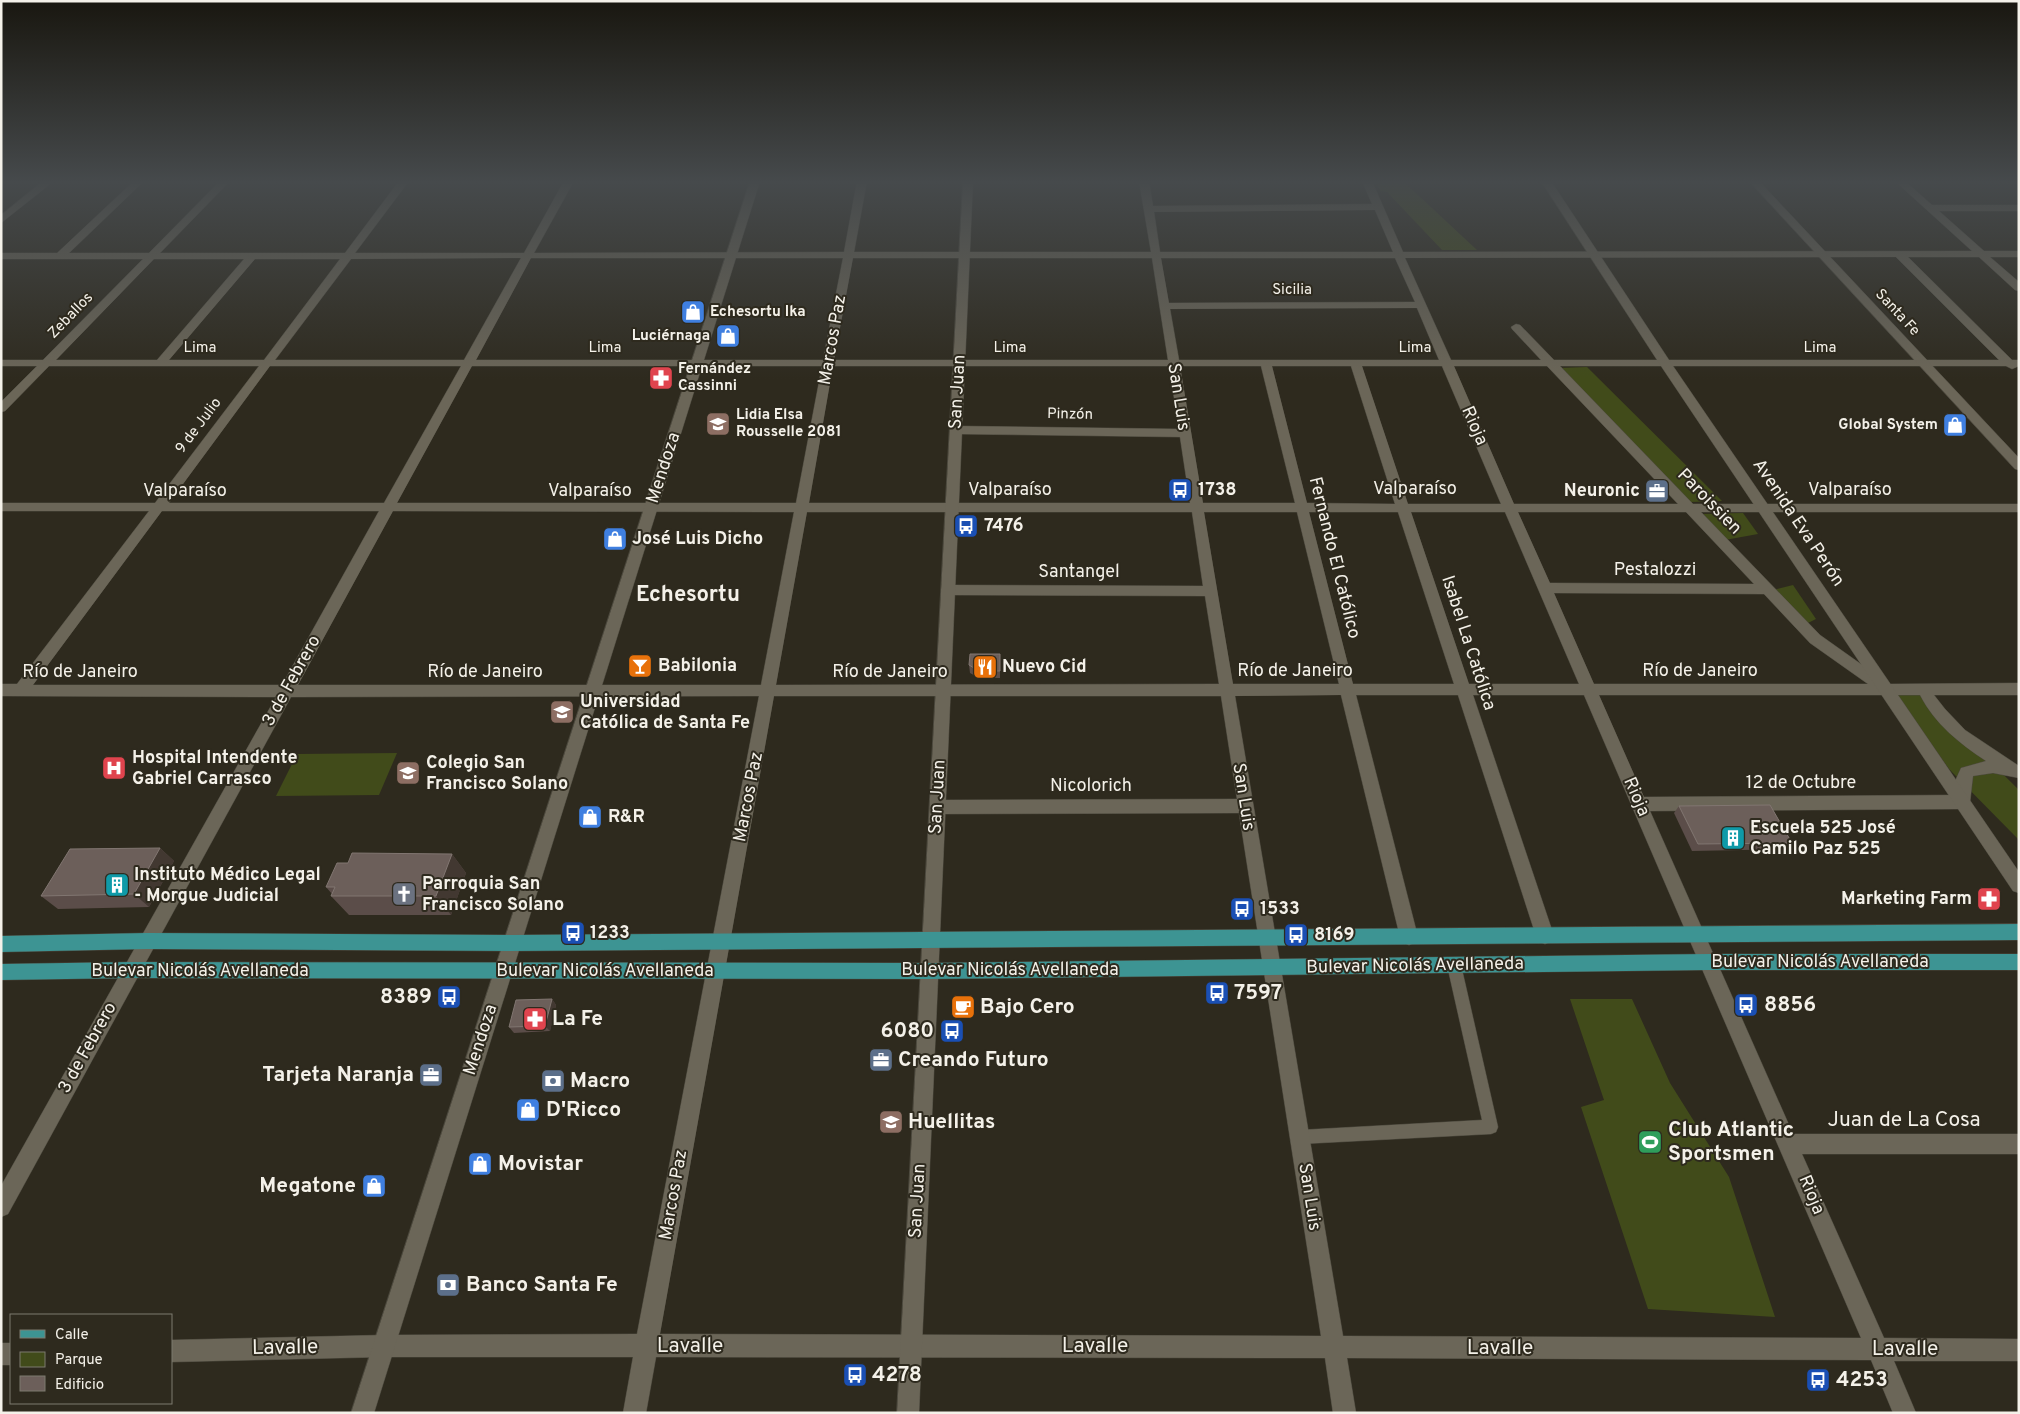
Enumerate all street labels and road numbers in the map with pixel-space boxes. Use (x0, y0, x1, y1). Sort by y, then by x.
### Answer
street label: Sicilia (1272, 281, 1312, 300)
street label: Santa Fe (1870, 285, 1924, 341)
street label: Zeballos (44, 289, 98, 343)
street label: Marcos Paz (814, 293, 852, 387)
street label: Lima (184, 339, 216, 358)
street label: Lima (589, 339, 621, 358)
street label: Lima (994, 339, 1026, 358)
street label: Lima (1399, 339, 1431, 358)
street label: Lima (1804, 339, 1836, 358)
street label: San Juan (945, 354, 971, 430)
street label: San Luis (1161, 362, 1195, 432)
street label: 9 de Julio (172, 394, 226, 458)
street label: Rioja (1455, 403, 1493, 449)
street label: Pinzón (1047, 405, 1093, 425)
street label: Mendoza (642, 430, 686, 506)
street label: Avenida Eva Perón (1747, 455, 1849, 591)
street label: Paroissien (1672, 464, 1746, 540)
street label: Fernando El Católico (1303, 475, 1365, 641)
street label: Valparaíso (1373, 478, 1457, 501)
street label: Valparaíso (968, 479, 1052, 502)
street label: Valparaíso (1808, 479, 1892, 502)
street label: Valparaíso (143, 480, 227, 503)
street label: Valparaíso (548, 480, 632, 503)
street label: Pestalozzi (1614, 559, 1696, 582)
street label: Santangel (1038, 561, 1120, 584)
street label: Isabel La Católica (1435, 573, 1501, 713)
street label: 3 de Febrero (258, 631, 326, 731)
street label: Río de Janeiro (1237, 660, 1353, 683)
street label: Río de Janeiro (1642, 660, 1758, 683)
street label: Río de Janeiro (22, 661, 138, 684)
street label: Río de Janeiro (427, 661, 543, 684)
street label: Río de Janeiro (832, 661, 948, 684)
street label: Marcos Paz (729, 750, 769, 844)
street label: San Juan (925, 759, 951, 835)
street label: San Luis (1226, 762, 1260, 832)
street label: 12 de Octubre (1746, 772, 1856, 795)
street label: Rioja (1617, 774, 1655, 820)
street label: Nicolorich (1050, 775, 1132, 798)
street label: Bulevar Nicolás Avellaneda (1711, 951, 1929, 974)
street label: Bulevar Nicolás Avellaneda (1306, 953, 1524, 979)
street label: Bulevar Nicolás Avellaneda (901, 959, 1119, 982)
street label: Bulevar Nicolás Avellaneda (91, 960, 309, 983)
street label: Bulevar Nicolás Avellaneda (496, 960, 714, 983)
street label: 3 de Febrero (54, 998, 122, 1098)
street label: Mendoza (459, 1002, 503, 1078)
street label: Juan de La Cosa (1827, 1107, 1981, 1134)
street label: Marcos Paz (655, 1148, 693, 1242)
street label: San Luis (1292, 1162, 1326, 1232)
street label: San Juan (905, 1163, 931, 1239)
street label: Rioja (1792, 1172, 1830, 1218)
street label: Lavalle (657, 1333, 723, 1360)
street label: Lavalle (1062, 1333, 1128, 1360)
street label: Lavalle (252, 1334, 318, 1362)
street label: Lavalle (1467, 1335, 1533, 1362)
street label: Lavalle (1872, 1336, 1938, 1363)

